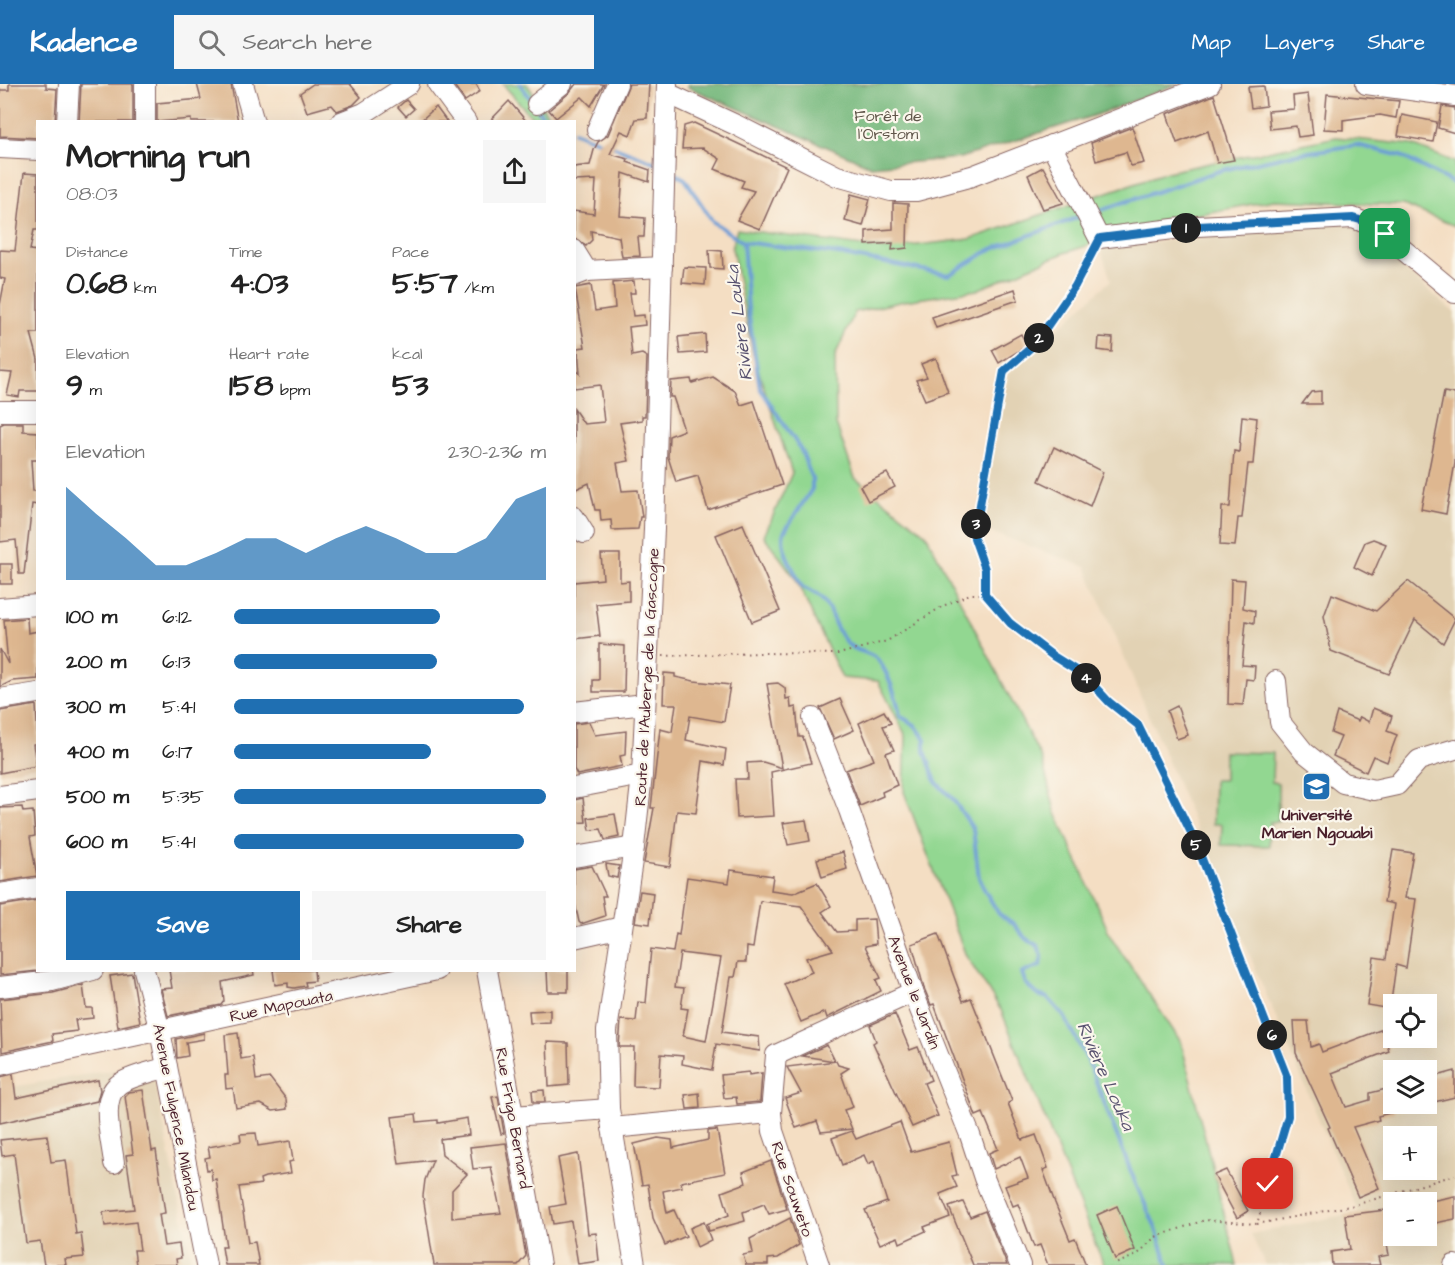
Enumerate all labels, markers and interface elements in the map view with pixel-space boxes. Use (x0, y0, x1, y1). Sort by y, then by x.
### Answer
search box (174, 15, 594, 69)
text: Kadence (30, 23, 138, 62)
icon: search (195, 26, 228, 59)
text: Search here (243, 27, 372, 58)
text: Map (1191, 28, 1231, 57)
text: Layers (1264, 28, 1334, 57)
text: Share (1367, 28, 1425, 57)
park label: Forêt de l'Orstom (854, 105, 922, 145)
text: Morning run (66, 134, 250, 180)
button: share (483, 140, 546, 203)
text: 08:03 (66, 180, 118, 208)
pin (1359, 208, 1410, 259)
pin: 1 (1171, 213, 1201, 243)
text: 1 (1185, 217, 1187, 239)
icon: arrive (1368, 217, 1401, 250)
text: Distance (66, 241, 128, 263)
text: Time (229, 241, 263, 263)
text: Pace (392, 241, 429, 263)
text: 0.68 (66, 263, 127, 305)
text: 4:03 (229, 263, 289, 305)
text: 5:57 (392, 263, 458, 305)
water label: Rivière Louka (720, 263, 759, 382)
text: km (127, 277, 156, 299)
text: /km (458, 277, 494, 299)
pin: 2 (1024, 323, 1054, 353)
text: 2 (1034, 327, 1044, 349)
text: Elevation (66, 343, 129, 365)
text: Heart rate (229, 343, 309, 365)
text: kcal (392, 343, 423, 365)
text: 9 (66, 365, 83, 407)
text: 158 (229, 365, 274, 407)
text: 53 (392, 365, 429, 407)
text: m (83, 379, 102, 401)
text: bpm (274, 379, 310, 401)
text: Elevation (66, 438, 145, 466)
text: 230–236 m (448, 438, 546, 466)
pin: 3 (961, 509, 991, 539)
text: 3 (972, 513, 980, 535)
street label: Route de l'Auberge de la Gascogne (629, 547, 666, 807)
text: 100 m (66, 603, 117, 631)
text: 6:12 (162, 603, 192, 631)
text: 200 m (66, 648, 126, 676)
text: 6:13 (162, 648, 191, 676)
pin: 4 (1071, 663, 1101, 693)
text: 4 (1081, 667, 1091, 689)
text: 300 m (66, 693, 125, 721)
text: 5:41 (162, 693, 196, 721)
text: 400 m (66, 738, 128, 766)
text: 6:17 (162, 738, 193, 766)
school or university icon: Université Marien Ngouabi (1301, 770, 1333, 802)
text: 500 m (66, 783, 129, 811)
text: 5:35 (162, 783, 204, 811)
place label: Université Marien Ngouabi (1262, 804, 1373, 846)
text: 600 m (66, 828, 127, 856)
text: 5:41 (162, 828, 196, 856)
pin: 5 (1181, 830, 1211, 860)
text: 5 (1190, 834, 1202, 856)
button: Save (66, 891, 300, 960)
button: Share (312, 891, 546, 960)
street label: Avenue le Jardin (882, 932, 946, 1052)
street label: Rue Mapouata (228, 984, 335, 1028)
map controls (1383, 994, 1437, 1246)
button: locate (1383, 994, 1437, 1048)
water label: Rivière Louka (1070, 1018, 1141, 1135)
pin: 6 (1257, 1020, 1287, 1050)
street label: Avenue Fulgence Milandou (146, 1022, 205, 1213)
text: 6 (1267, 1024, 1277, 1046)
street label: Rue Frigo Bernard (489, 1046, 536, 1190)
button: layers (1383, 1060, 1437, 1114)
button: + (1383, 1126, 1437, 1180)
street label: Rue Souweto (766, 1139, 819, 1240)
pin (1242, 1158, 1293, 1209)
icon: check (1251, 1167, 1284, 1200)
button: − (1383, 1192, 1437, 1246)

